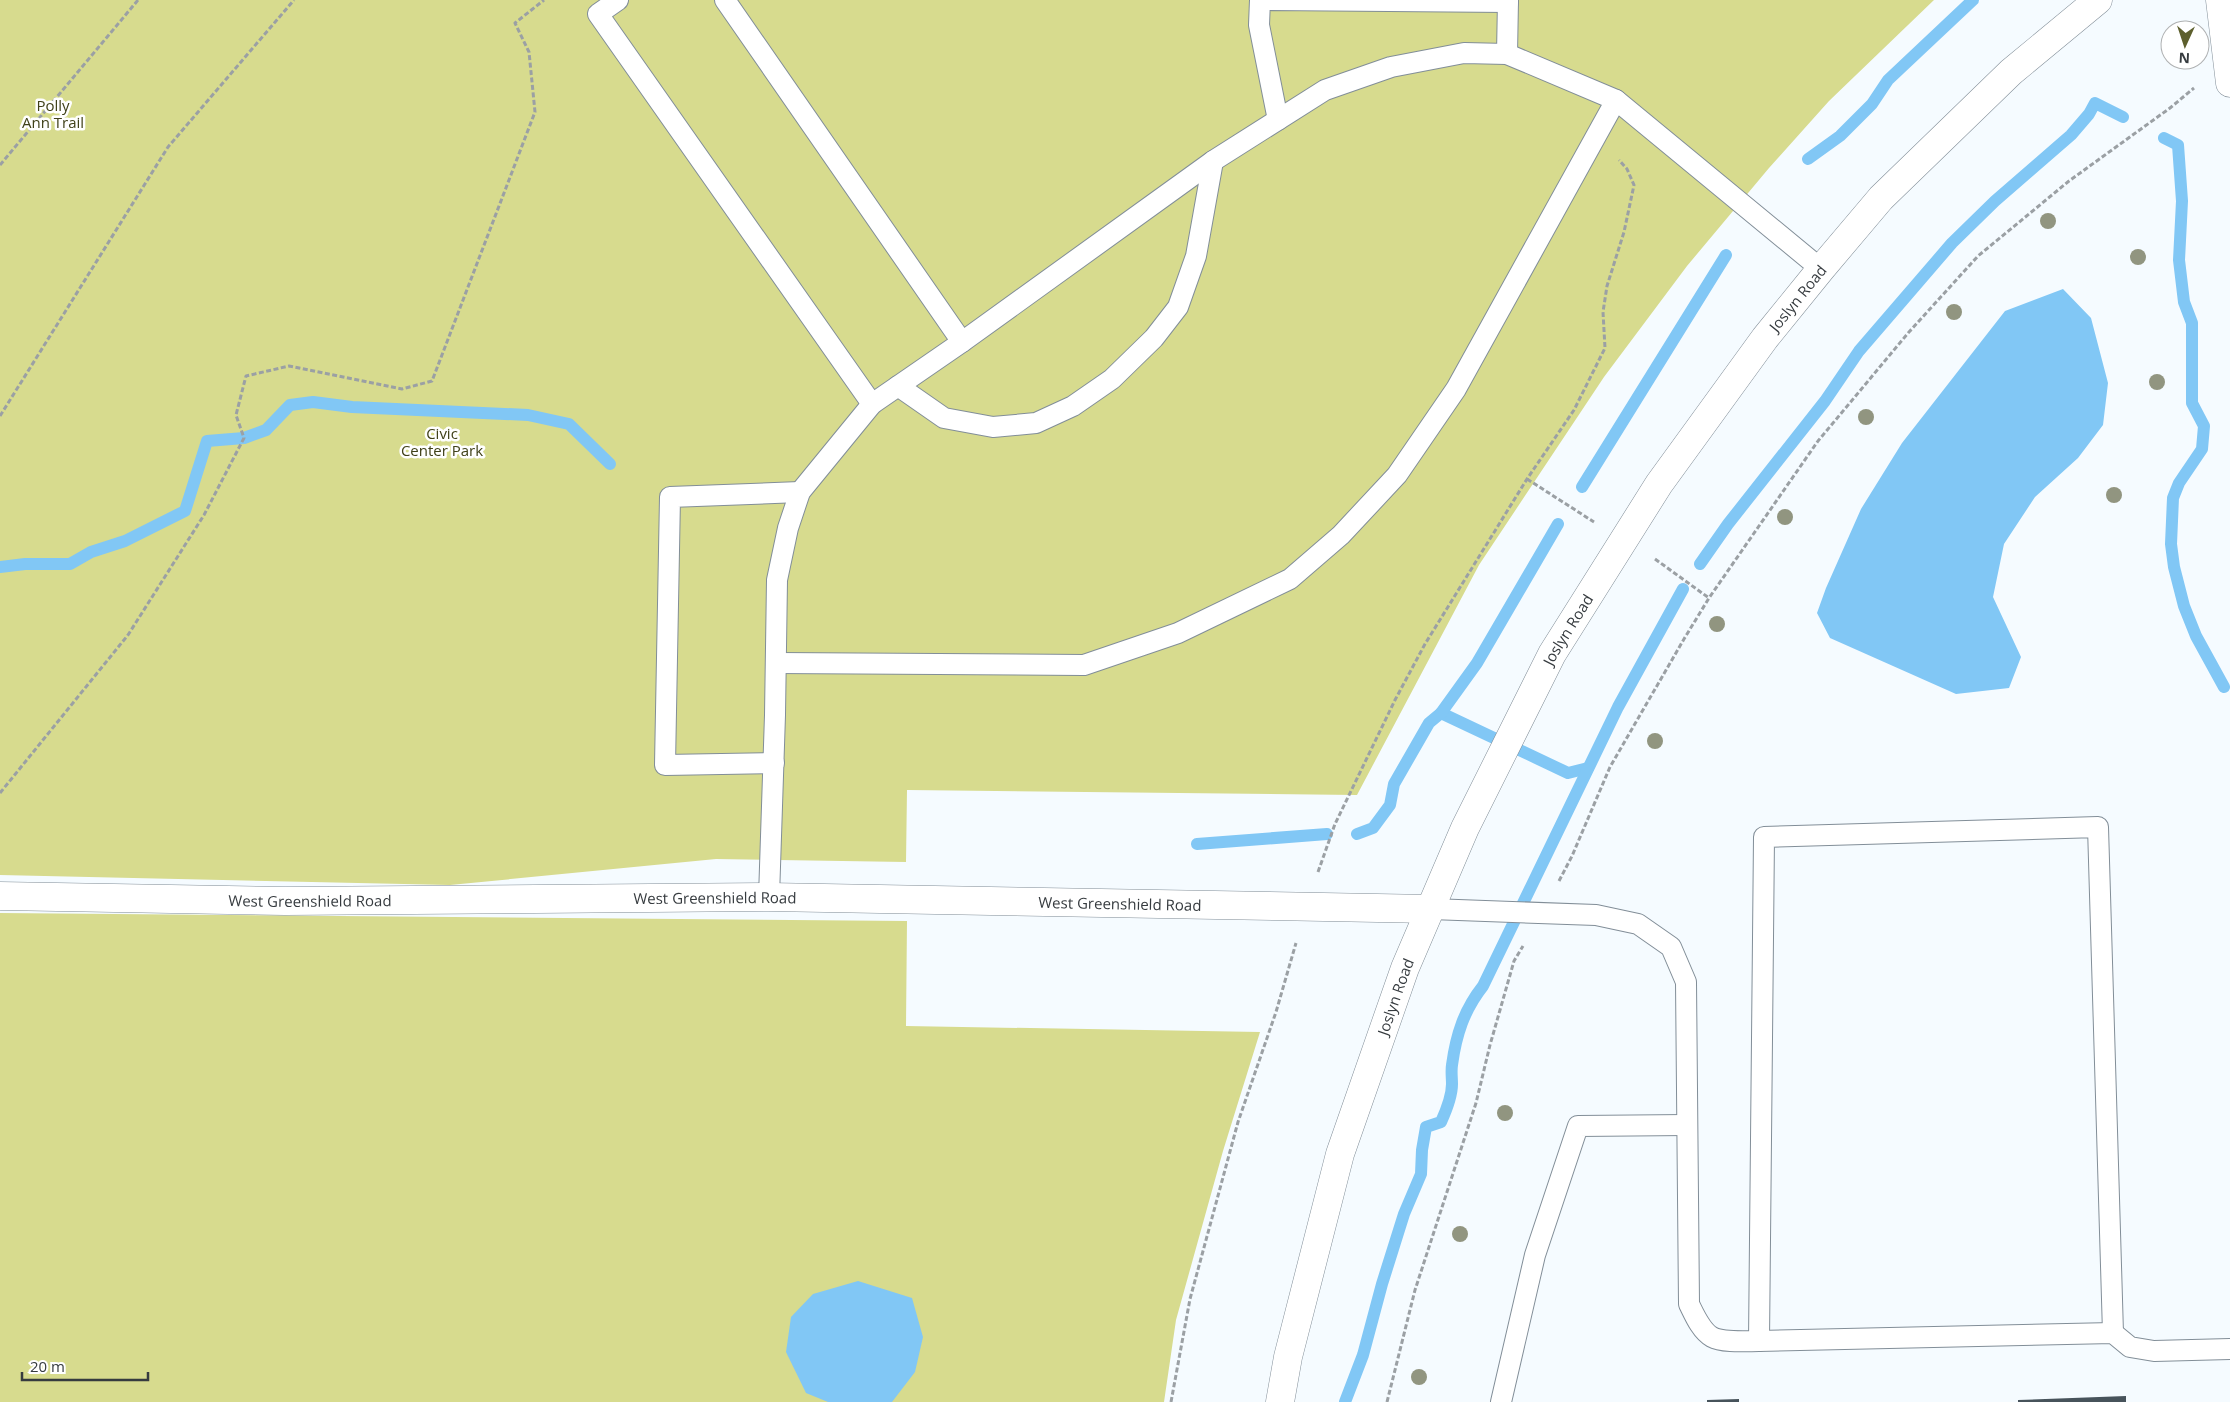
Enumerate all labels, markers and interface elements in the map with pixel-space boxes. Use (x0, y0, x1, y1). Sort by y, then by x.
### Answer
north arrow (2160, 20, 2210, 70)
text: N (2178, 49, 2190, 68)
park label: Polly Ann Trail (22, 95, 84, 132)
street label: Joslyn Road (1763, 260, 1831, 337)
park label: Civic Center Park (401, 423, 483, 460)
street label: Joslyn Road (1537, 590, 1597, 670)
street label: West Greenshield Road (633, 887, 797, 908)
street label: West Greenshield Road (228, 890, 392, 911)
street label: West Greenshield Road (1038, 892, 1202, 915)
street label: Joslyn Road (1372, 955, 1418, 1040)
scale bar (22, 1350, 149, 1382)
text: 20 m (30, 1356, 65, 1376)

